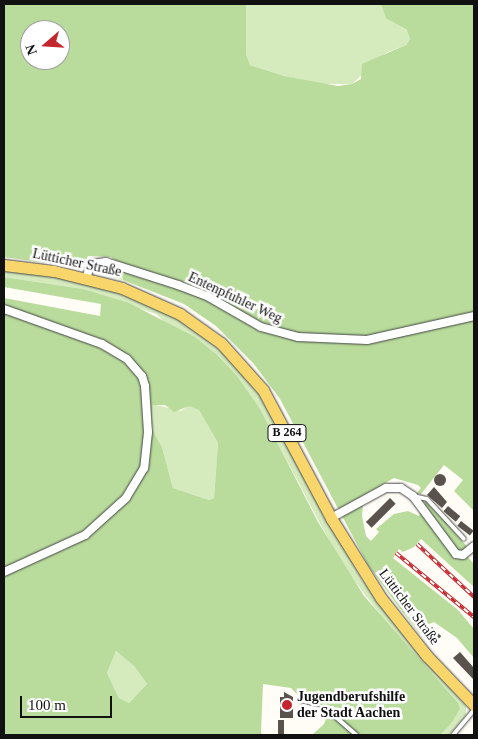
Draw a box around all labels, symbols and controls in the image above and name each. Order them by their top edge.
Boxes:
north arrow [20,20,70,70]
text: N [23,42,40,57]
street label: Lütticher Straße [31,245,123,281]
street label: Entenpfuhler Weg [185,269,285,327]
road number: B 264 [267,423,307,442]
street label: Lütticher Straße [375,566,443,648]
scale bar [22,686,115,718]
place label: Jugendberufshilfe der Stadt Aachen [297,689,405,722]
text: 100 m [28,697,66,713]
marker: Jugendberufshilfe der Stadt Aachen [281,699,293,711]

